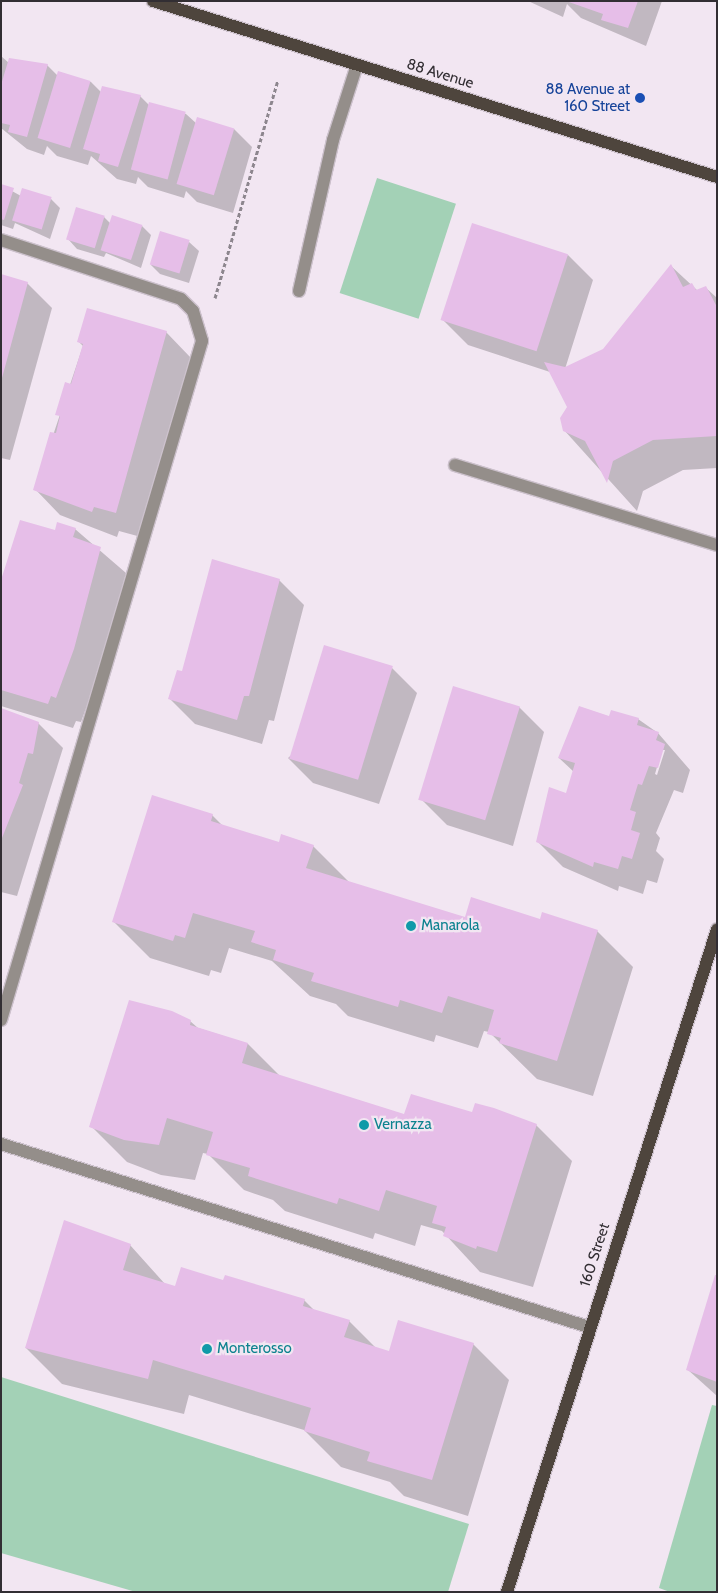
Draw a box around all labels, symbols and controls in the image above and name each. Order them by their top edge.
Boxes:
street label: 88 Avenue [404,55,476,93]
place label: 88 Avenue at 160 Street [545,80,630,115]
marker: 88 Avenue at 160 Street [634,92,646,104]
place label: Manarola [421,917,479,935]
marker: Manarola [405,920,417,932]
place label: Vernazza [374,1116,432,1134]
marker: Vernazza [358,1119,370,1131]
street label: 160 Street [576,1221,614,1289]
place label: Monterosso [217,1340,292,1358]
marker: Monterosso [201,1343,213,1355]

